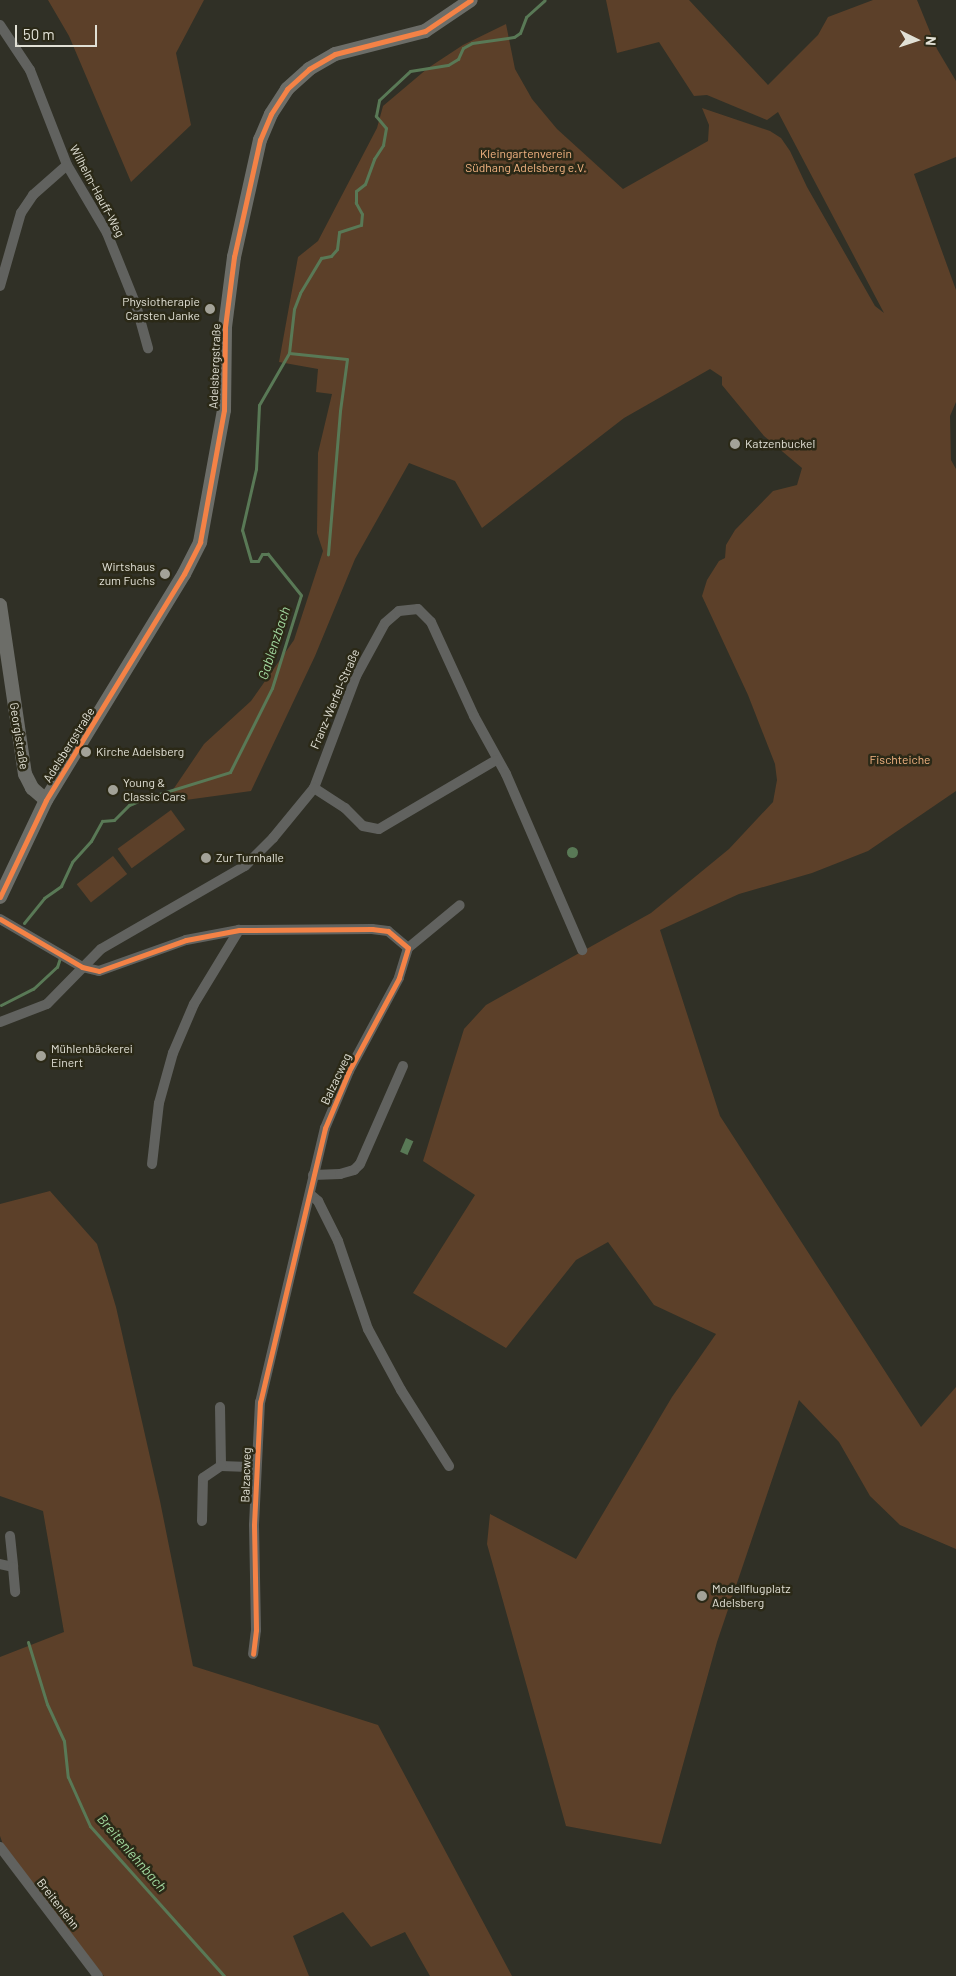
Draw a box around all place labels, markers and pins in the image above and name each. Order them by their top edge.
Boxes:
place label: Physiotherapie Carsten Janke [122,295,200,323]
marker: Physiotherapie Carsten Janke [204,303,216,315]
place label: Katzenbuckel [745,437,815,451]
marker: Katzenbuckel [729,438,741,450]
place label: Wirtshaus zum Fuchs [99,560,155,588]
marker: Wirtshaus zum Fuchs [159,568,171,580]
place label: Kirche Adelsberg [96,745,184,759]
marker: Kirche Adelsberg [80,746,92,758]
place label: Young & Classic Cars [123,776,186,804]
marker: Young & Classic Cars [107,784,119,796]
place label: Zur Turnhalle [216,851,284,865]
marker: Zur Turnhalle [200,852,212,864]
place label: Mühlenbäckerei Einert [51,1042,133,1070]
marker: Mühlenbäckerei Einert [35,1050,47,1062]
place label: Modellflugplatz Adelsberg [712,1582,791,1610]
marker: Modellflugplatz Adelsberg [696,1590,708,1602]

